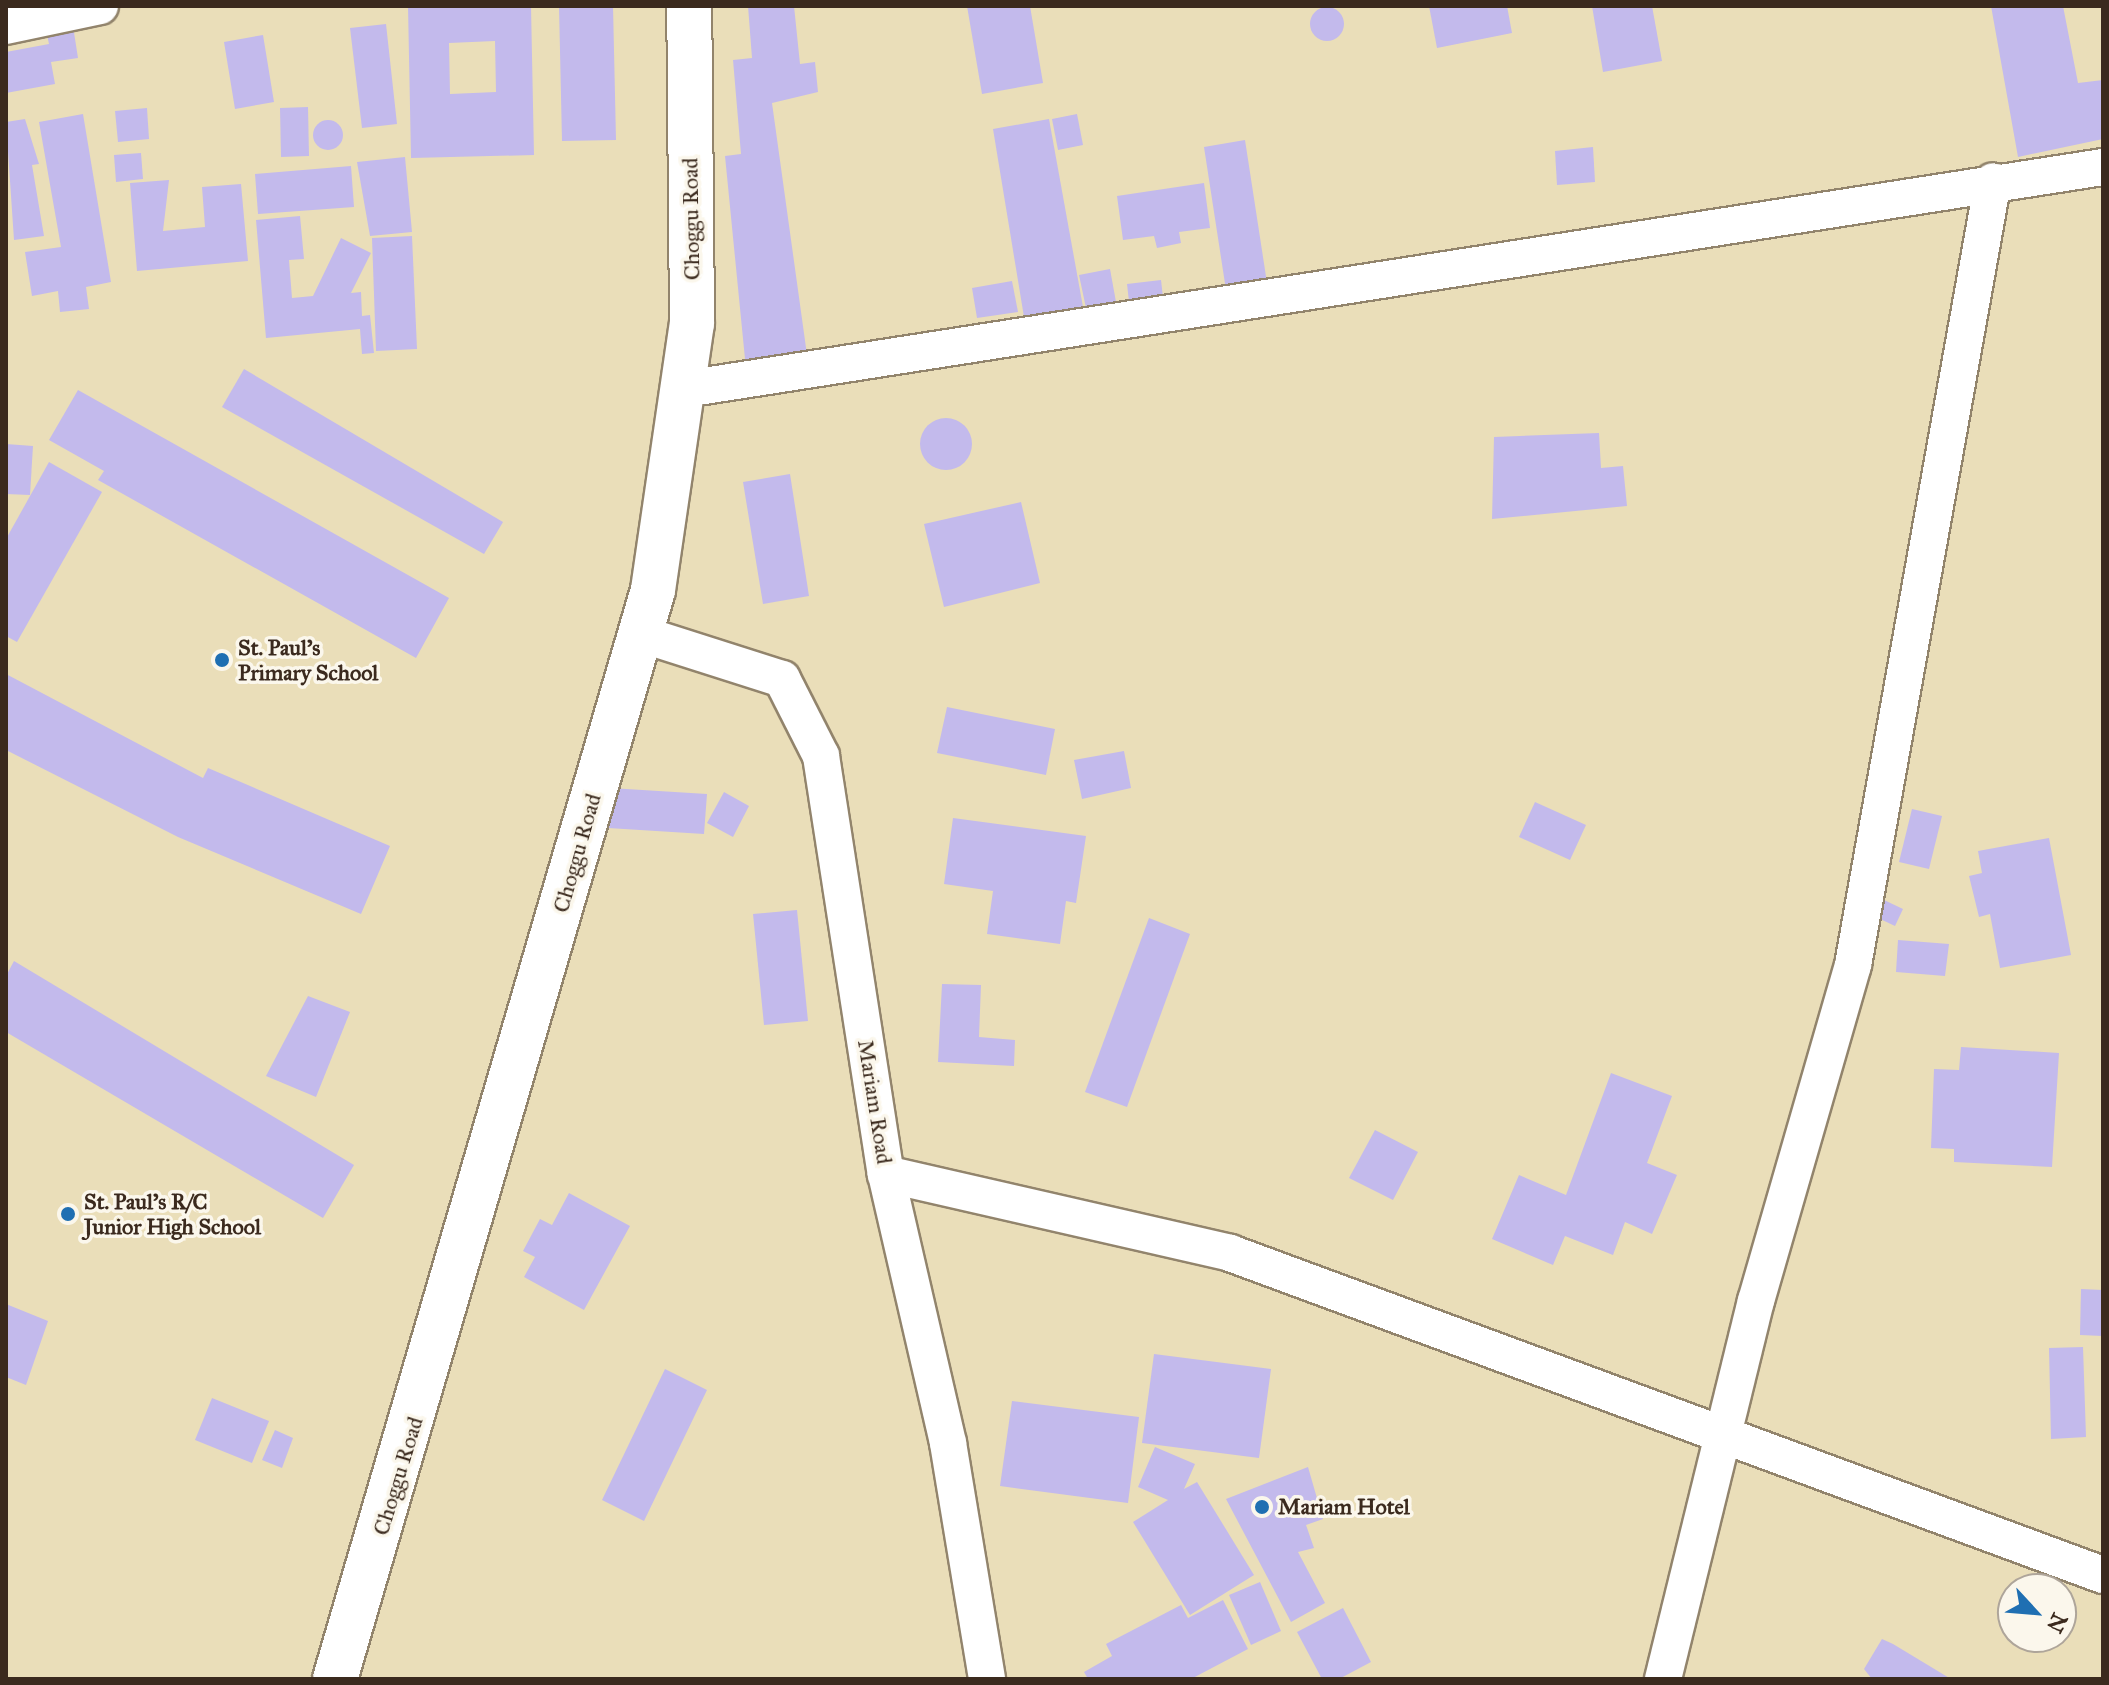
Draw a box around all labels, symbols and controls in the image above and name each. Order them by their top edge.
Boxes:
street label: Choggu Road [677,158,705,280]
place label: St. Paul's Primary School [238,634,378,686]
marker: St. Paul's Primary School [213,651,231,669]
street label: Choggu Road [547,790,607,916]
street label: Mariam Road [852,1038,898,1166]
place label: St. Paul's R/C Junior High School [84,1188,261,1240]
marker: St. Paul's R/C Junior High School [59,1205,77,1223]
street label: Choggu Road [367,1414,429,1538]
place label: Mariam Hotel [1278,1494,1410,1520]
marker: Mariam Hotel [1253,1498,1271,1516]
north arrow [1997,1573,2077,1653]
text: N [2041,1609,2073,1637]

